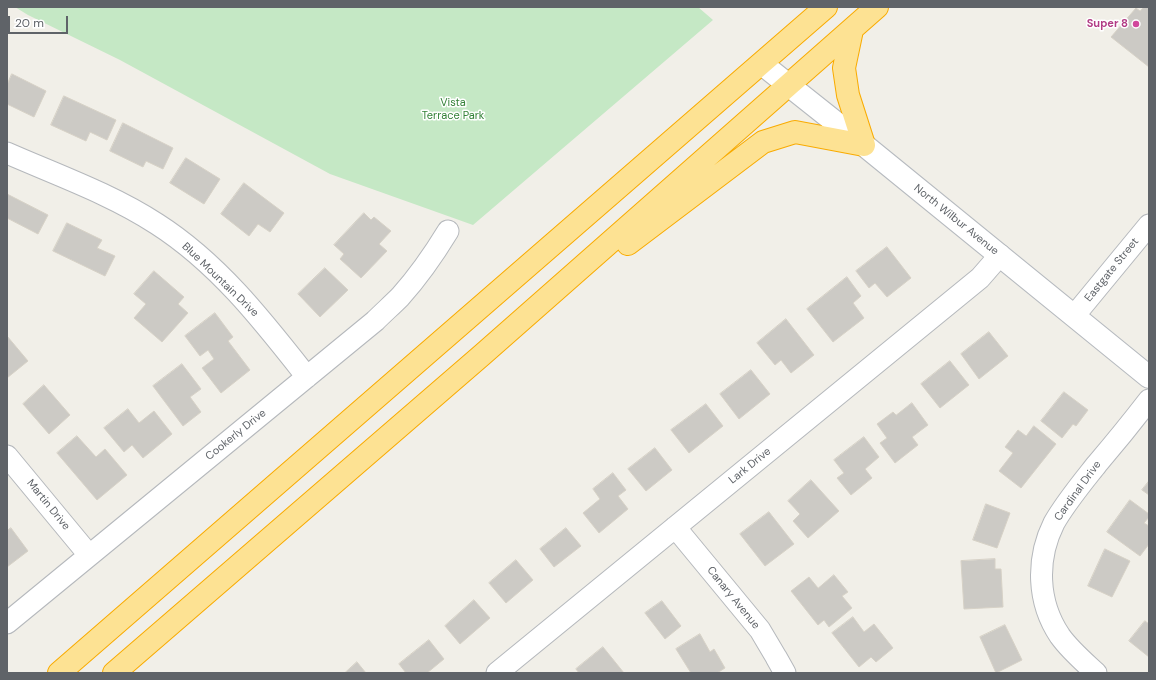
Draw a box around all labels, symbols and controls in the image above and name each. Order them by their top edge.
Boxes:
scale bar [10,8,70,34]
text: 20 m [15,15,44,31]
place label: Super 8 [1087,17,1128,31]
marker: Super 8 [1131,19,1141,29]
park label: Vista Terrace Park [422,96,484,122]
street label: North Wilbur Avenue [911,182,1001,258]
street label: Eastgate Street [1082,235,1142,305]
street label: Blue Mountain Drive [179,240,261,320]
street label: Cookerly Drive [203,407,269,463]
street label: Lark Drive [726,445,774,487]
street label: Cardinal Drive [1052,458,1104,524]
street label: Martin Drive [24,477,72,533]
street label: Canary Avenue [704,564,762,632]

